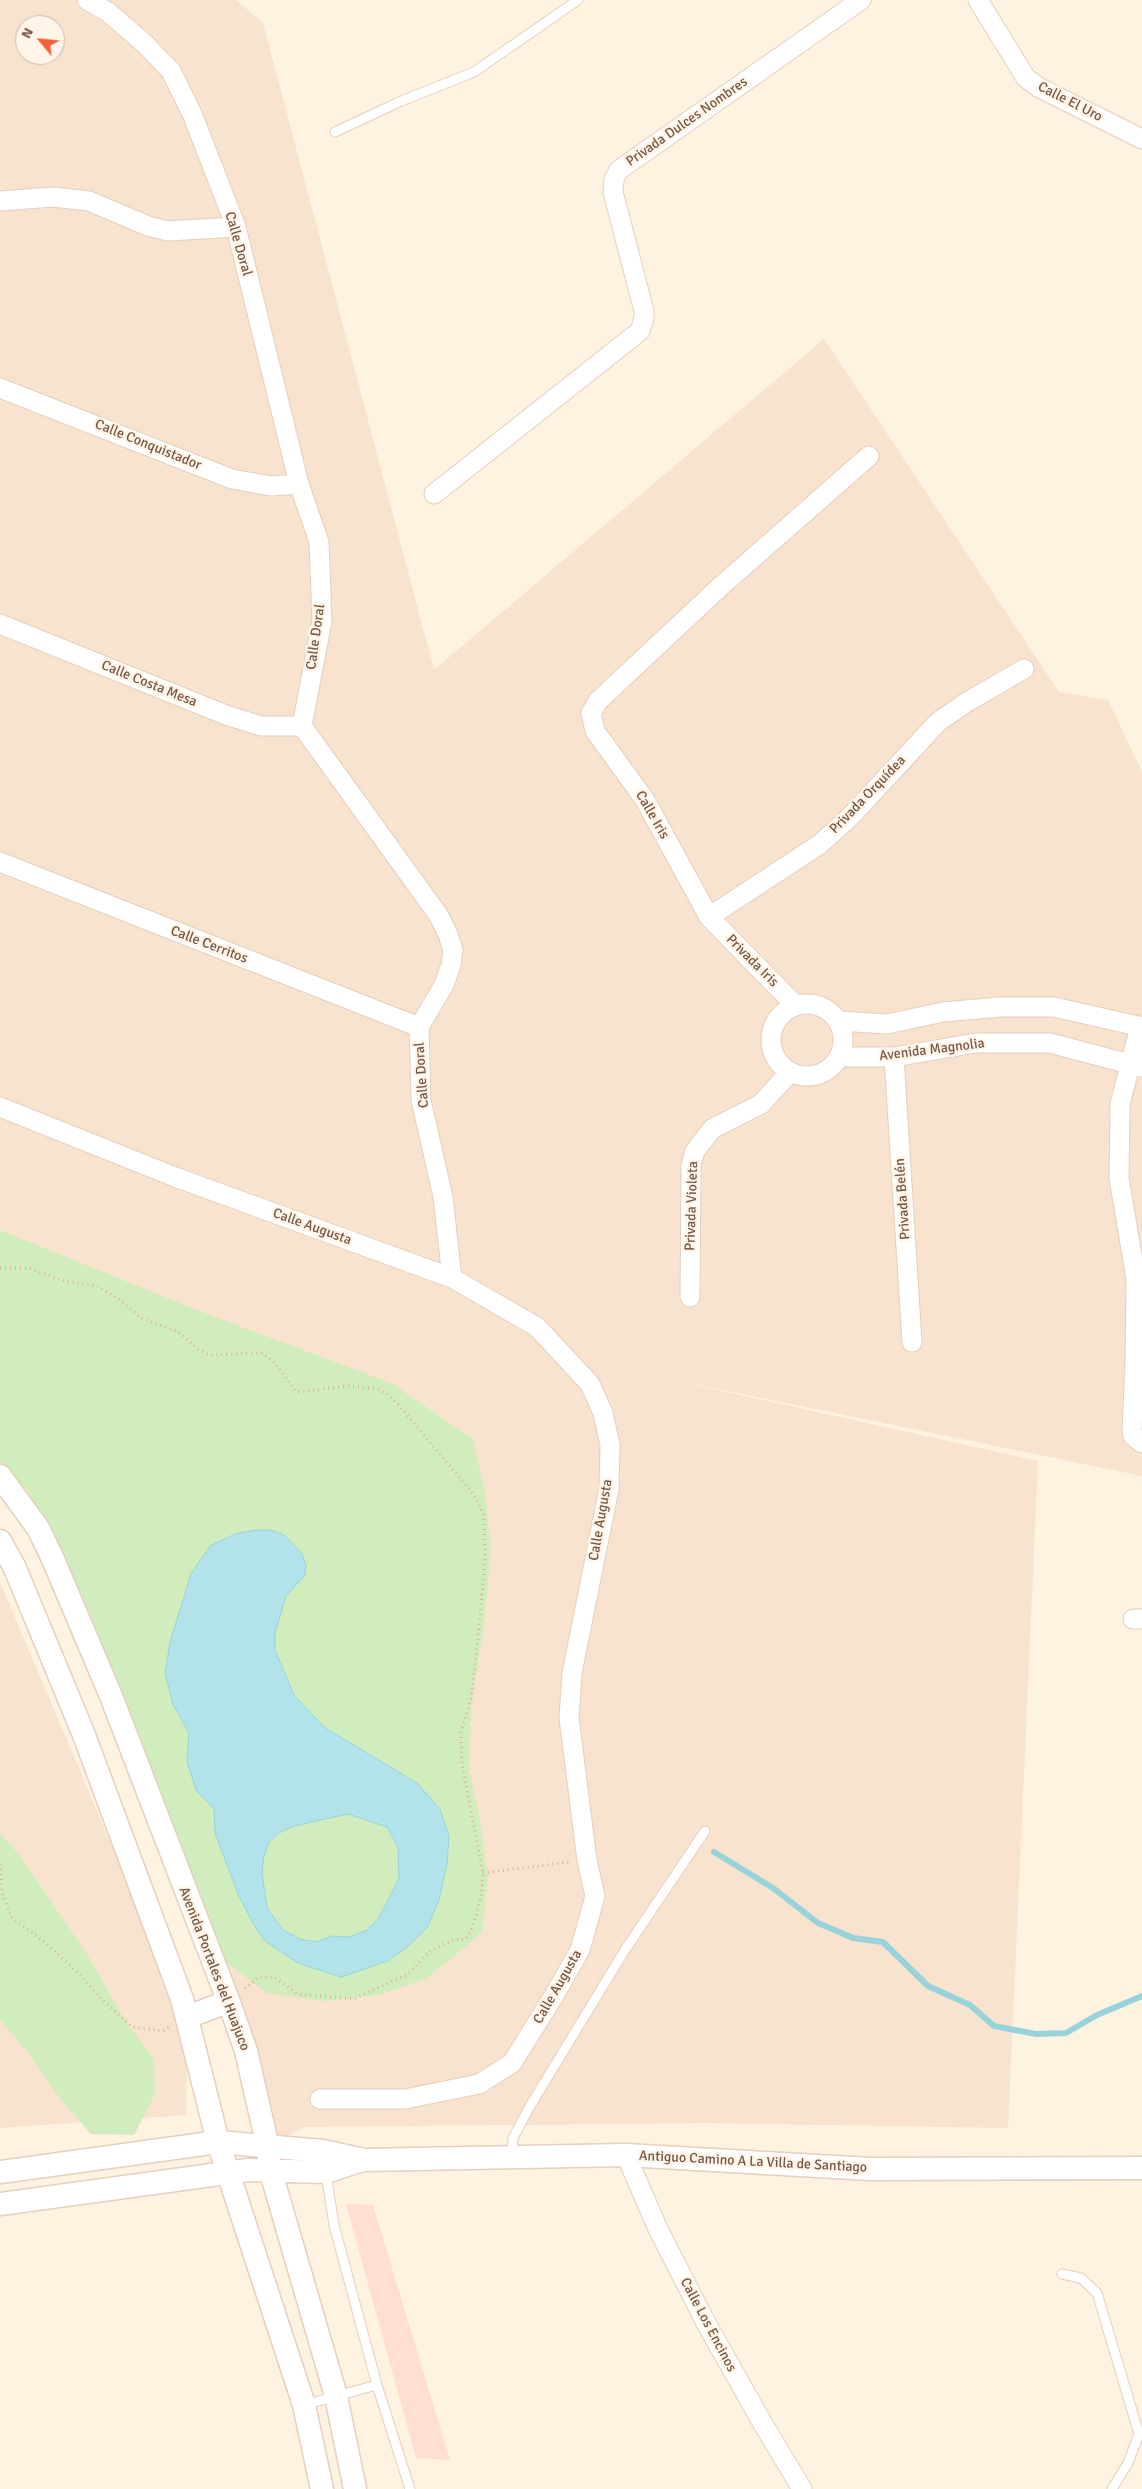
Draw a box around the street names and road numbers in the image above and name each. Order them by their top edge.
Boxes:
street label: Privada Dulces Nombres [623,74,751,170]
street label: Calle El Uro [1035,79,1105,125]
street label: Calle Doral [221,210,255,278]
street label: Calle Conquistador [92,416,204,474]
street label: Calle Doral [303,603,329,671]
street label: Calle Costa Mesa [99,657,199,711]
street label: Privada Orquídea [826,752,910,838]
street label: Calle Iris [632,788,672,842]
street label: Calle Cerritos [168,923,250,967]
street label: Privada Iris [722,931,782,991]
street label: Avenida Magnolia [878,1035,986,1065]
street label: Calle Doral [411,1041,433,1109]
street label: Privada Belén [892,1158,914,1240]
street label: Privada Violeta [682,1161,702,1251]
street label: Calle Augusta [270,1205,354,1249]
street label: Calle Augusta [586,1478,616,1562]
street label: Avenida Portales del Huajuco [175,1885,253,2053]
street label: Calle Augusta [530,1947,586,2027]
street label: Antiguo Camino A La Villa de Santiago [639,2148,867,2176]
street label: Calle Los Encinos [676,2275,740,2375]

